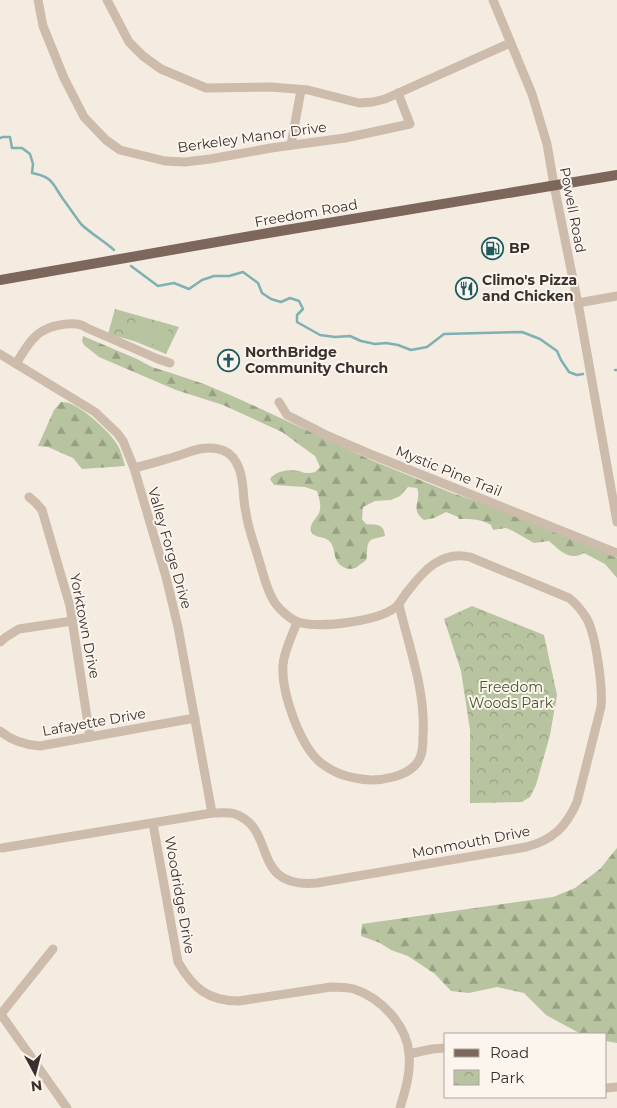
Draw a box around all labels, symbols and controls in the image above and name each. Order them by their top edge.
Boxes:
street label: Berkeley Manor Drive [176,118,328,156]
street label: Powell Road [556,166,590,254]
street label: Freedom Road [253,195,359,231]
fuel station icon: BP [481,236,505,260]
place label: BP [509,239,530,257]
place label: Climo's Pizza and Chicken [482,271,577,305]
restaurant icon: Climo's Pizza and Chicken [454,276,478,300]
place label: NorthBridge Community Church [245,343,388,377]
church icon: NorthBridge Community Church [217,348,241,372]
street label: Mystic Pine Trail [393,442,505,500]
street label: Valley Forge Drive [144,485,196,611]
street label: Yorktown Drive [66,572,104,680]
park label: Freedom Woods Park [469,678,554,712]
street label: Lafayette Drive [41,704,147,740]
street label: Monmouth Drive [410,822,532,862]
street label: Woodridge Drive [161,835,199,955]
legend [444,1033,607,1098]
text: Road [490,1043,529,1062]
north arrow [10,1048,60,1098]
text: Park [490,1068,524,1087]
text: N [30,1076,43,1096]

